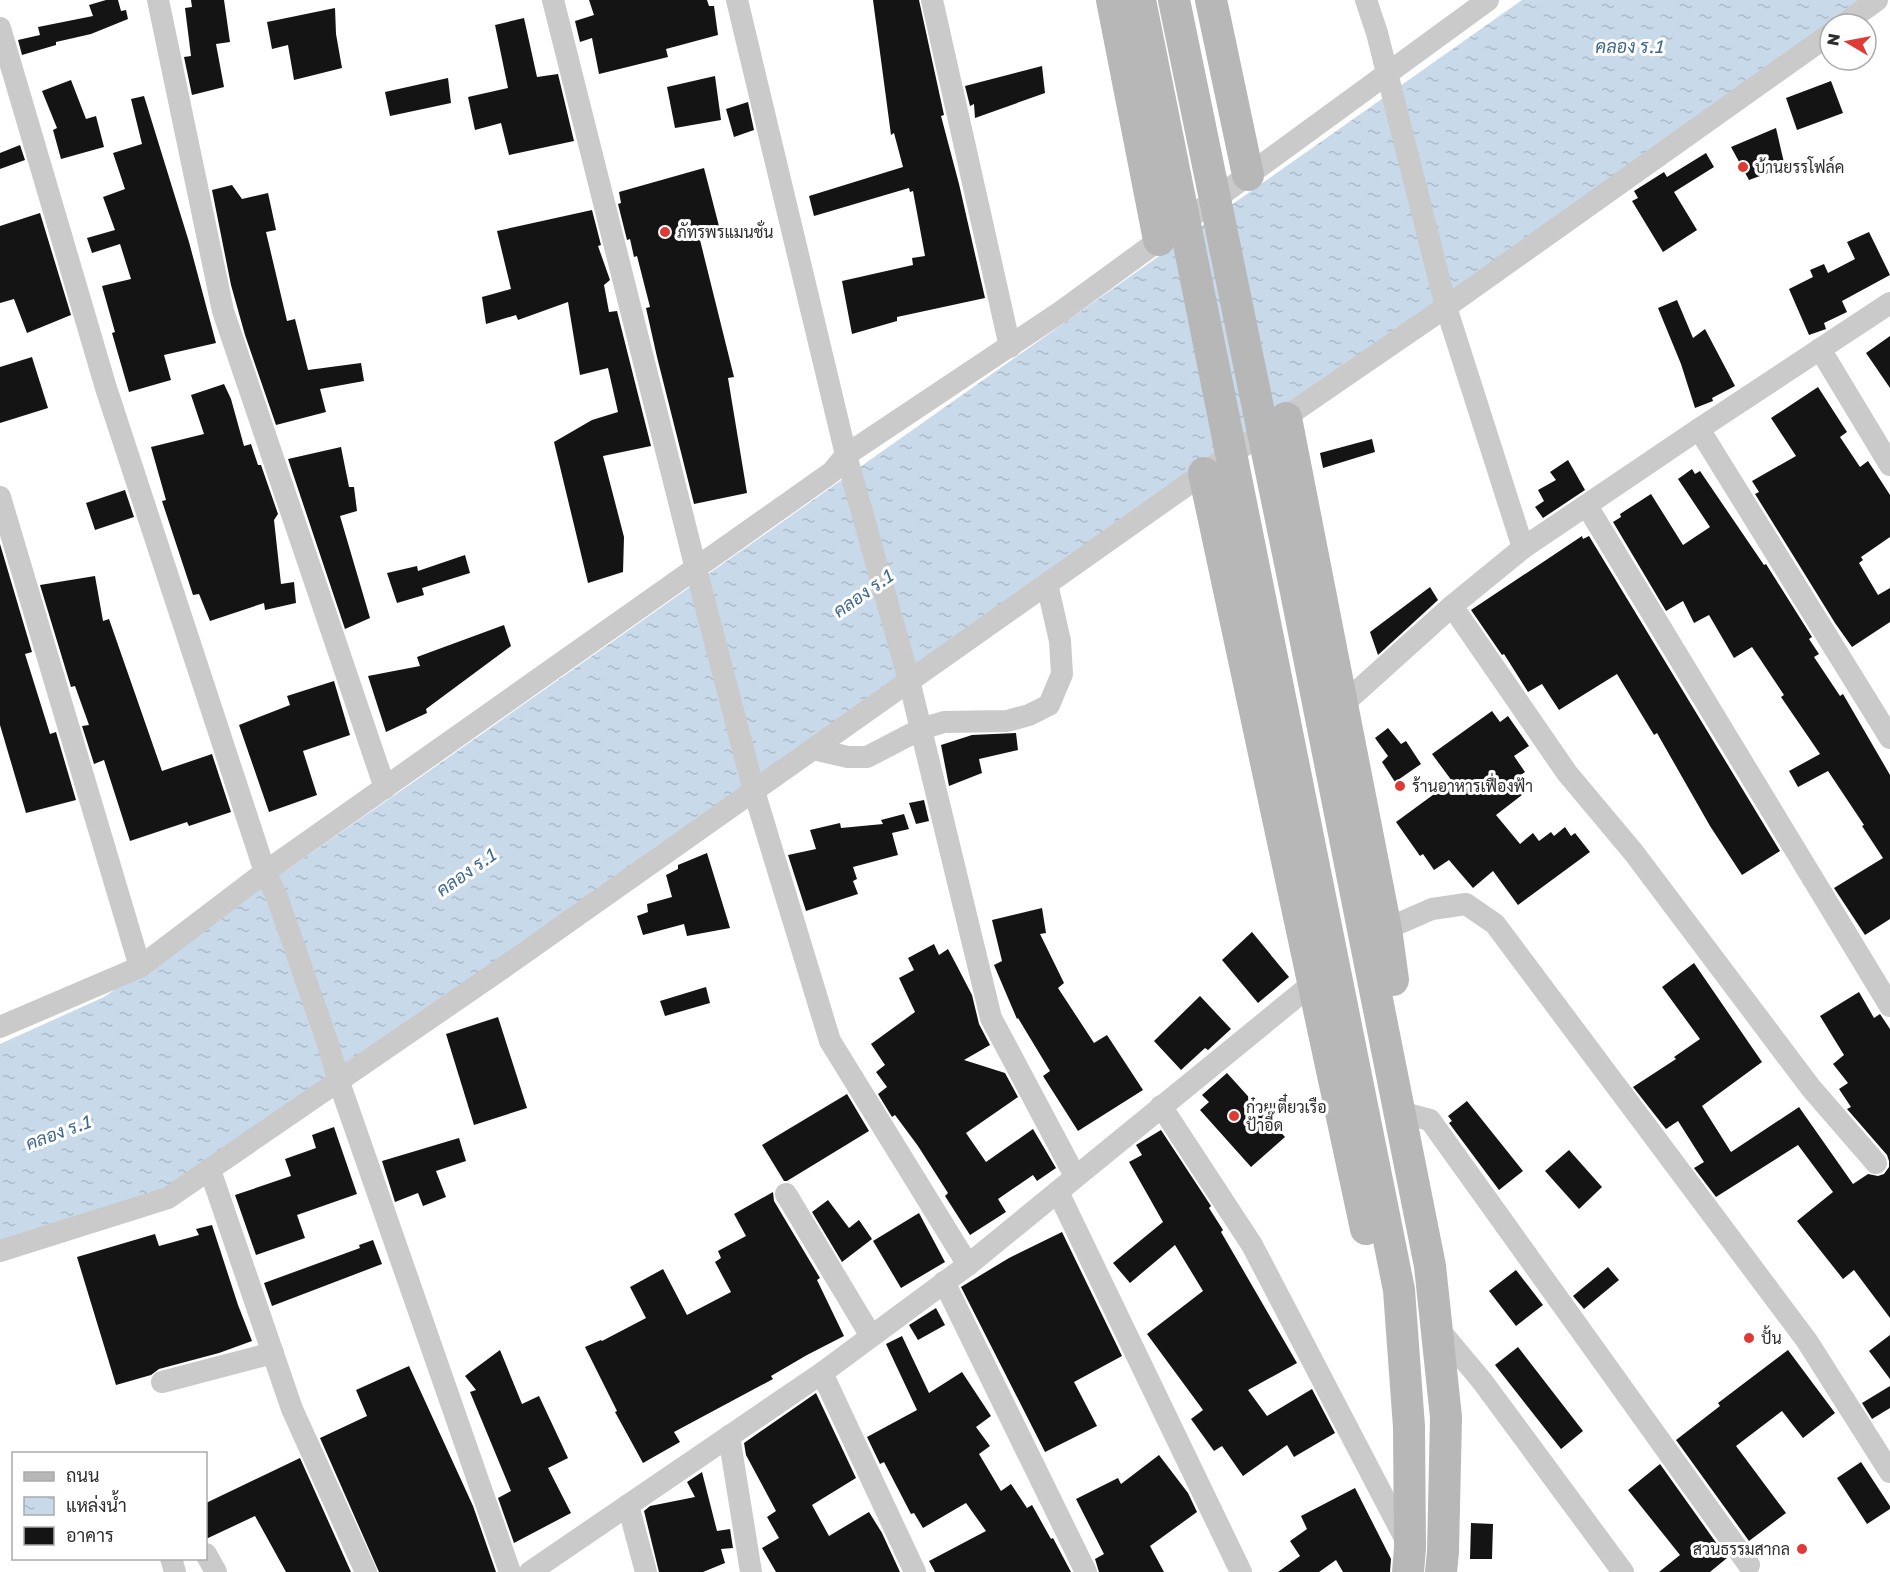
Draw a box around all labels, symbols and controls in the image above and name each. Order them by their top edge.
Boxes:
north arrow [1818,12,1878,72]
text: N [1822,32,1844,47]
water label: คลอง ร.1 [1595,35,1663,57]
place label: บ้านยรรโฟล์ค [1755,155,1844,177]
marker: บ้านยรรโฟล์ค [1736,160,1750,174]
place label: ภัทรพรแมนชั่น [677,219,774,242]
marker: ภัทรพรแมนชั่น [658,225,672,239]
water label: คลอง ร.1 [829,565,897,622]
place label: ร้านอาหารเฟื่องฟ้า [1412,772,1533,796]
marker: ร้านอาหารเฟื่องฟ้า [1393,779,1407,793]
water label: คลอง ร.1 [432,844,500,901]
place label: ก๋วยเตี๋ยวเรือ ป้าอี๊ด [1246,1093,1327,1135]
marker: ก๋วยเตี๋ยวเรือ ป้าอี๊ด [1227,1109,1241,1123]
water label: คลอง ร.1 [22,1110,93,1154]
place label: ปั้น [1761,1325,1782,1348]
marker: ปั้น [1742,1331,1756,1345]
legend [12,1452,207,1560]
text: ถนน [66,1464,99,1486]
text: แหล่งน้ำ [66,1490,127,1516]
text: อาคาร [66,1524,114,1546]
place label: สวนธรรมสากล [1693,1539,1790,1559]
marker: สวนธรรมสากล [1795,1542,1809,1556]

